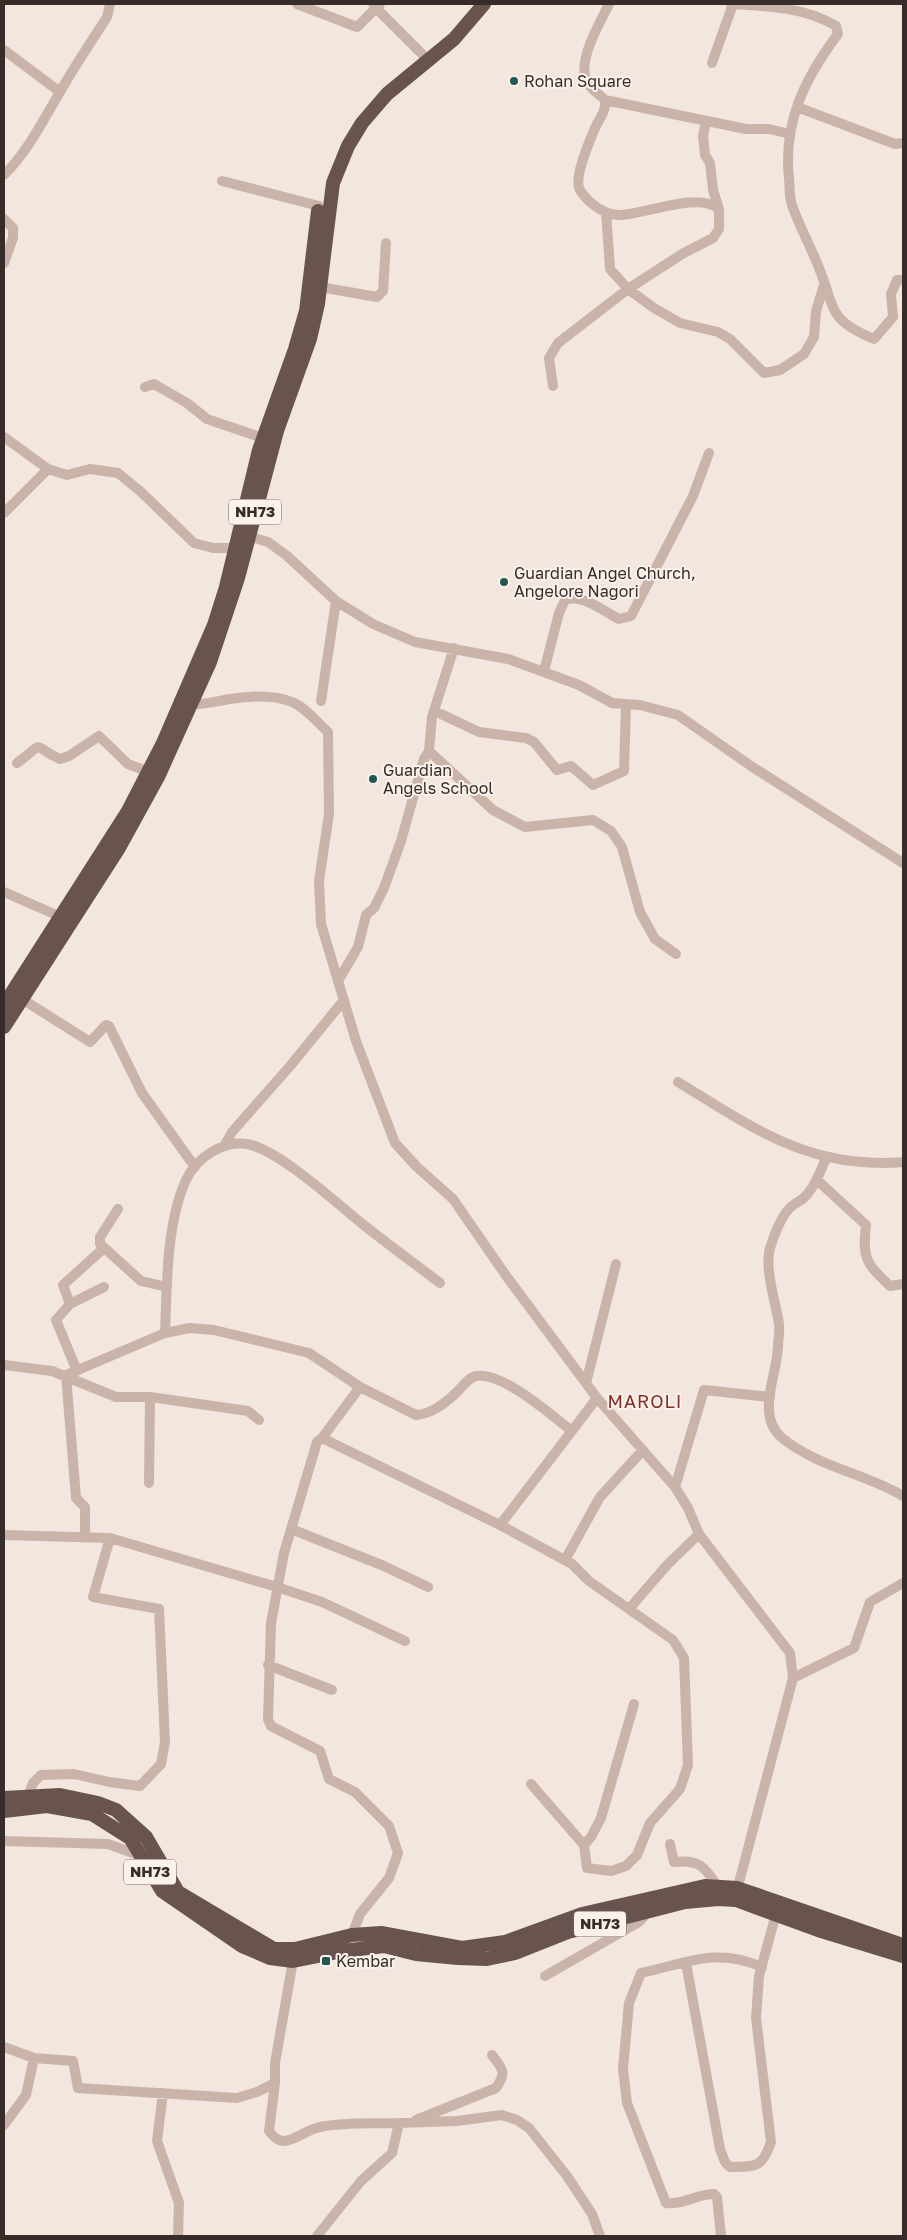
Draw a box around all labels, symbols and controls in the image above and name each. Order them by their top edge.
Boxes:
place label: Rohan Square [524,71,631,91]
marker: Rohan Square [508,75,520,87]
road number: NH73 [229,500,281,524]
place label: Guardian Angel Church, Angelore Nagori [514,563,696,601]
marker: Guardian Angel Church, Angelore Nagori [498,576,510,588]
place label: Guardian Angels School [383,760,493,798]
marker: Guardian Angels School [367,773,379,785]
district label: MAROLI [607,1390,683,1412]
road number: NH73 [124,1860,176,1884]
road number: NH73 [574,1912,626,1936]
place label: Kembar [336,1951,395,1971]
marker: Kembar [320,1955,332,1967]

